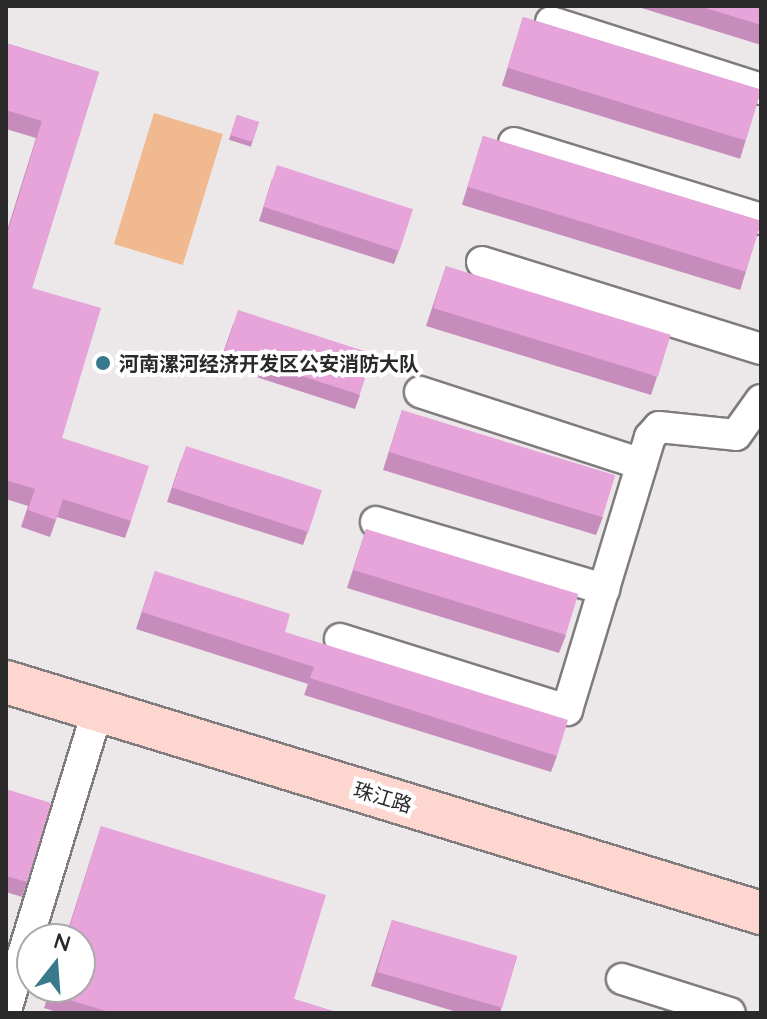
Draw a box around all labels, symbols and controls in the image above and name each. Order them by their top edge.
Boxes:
place label: 河南漯河经济开发区公安消防大队 [119,351,419,375]
marker: 河南漯河经济开发区公安消防大队 [94,354,112,372]
street label: 珠江路 [351,777,415,817]
north arrow [16,923,96,1003]
text: N [51,926,74,958]

